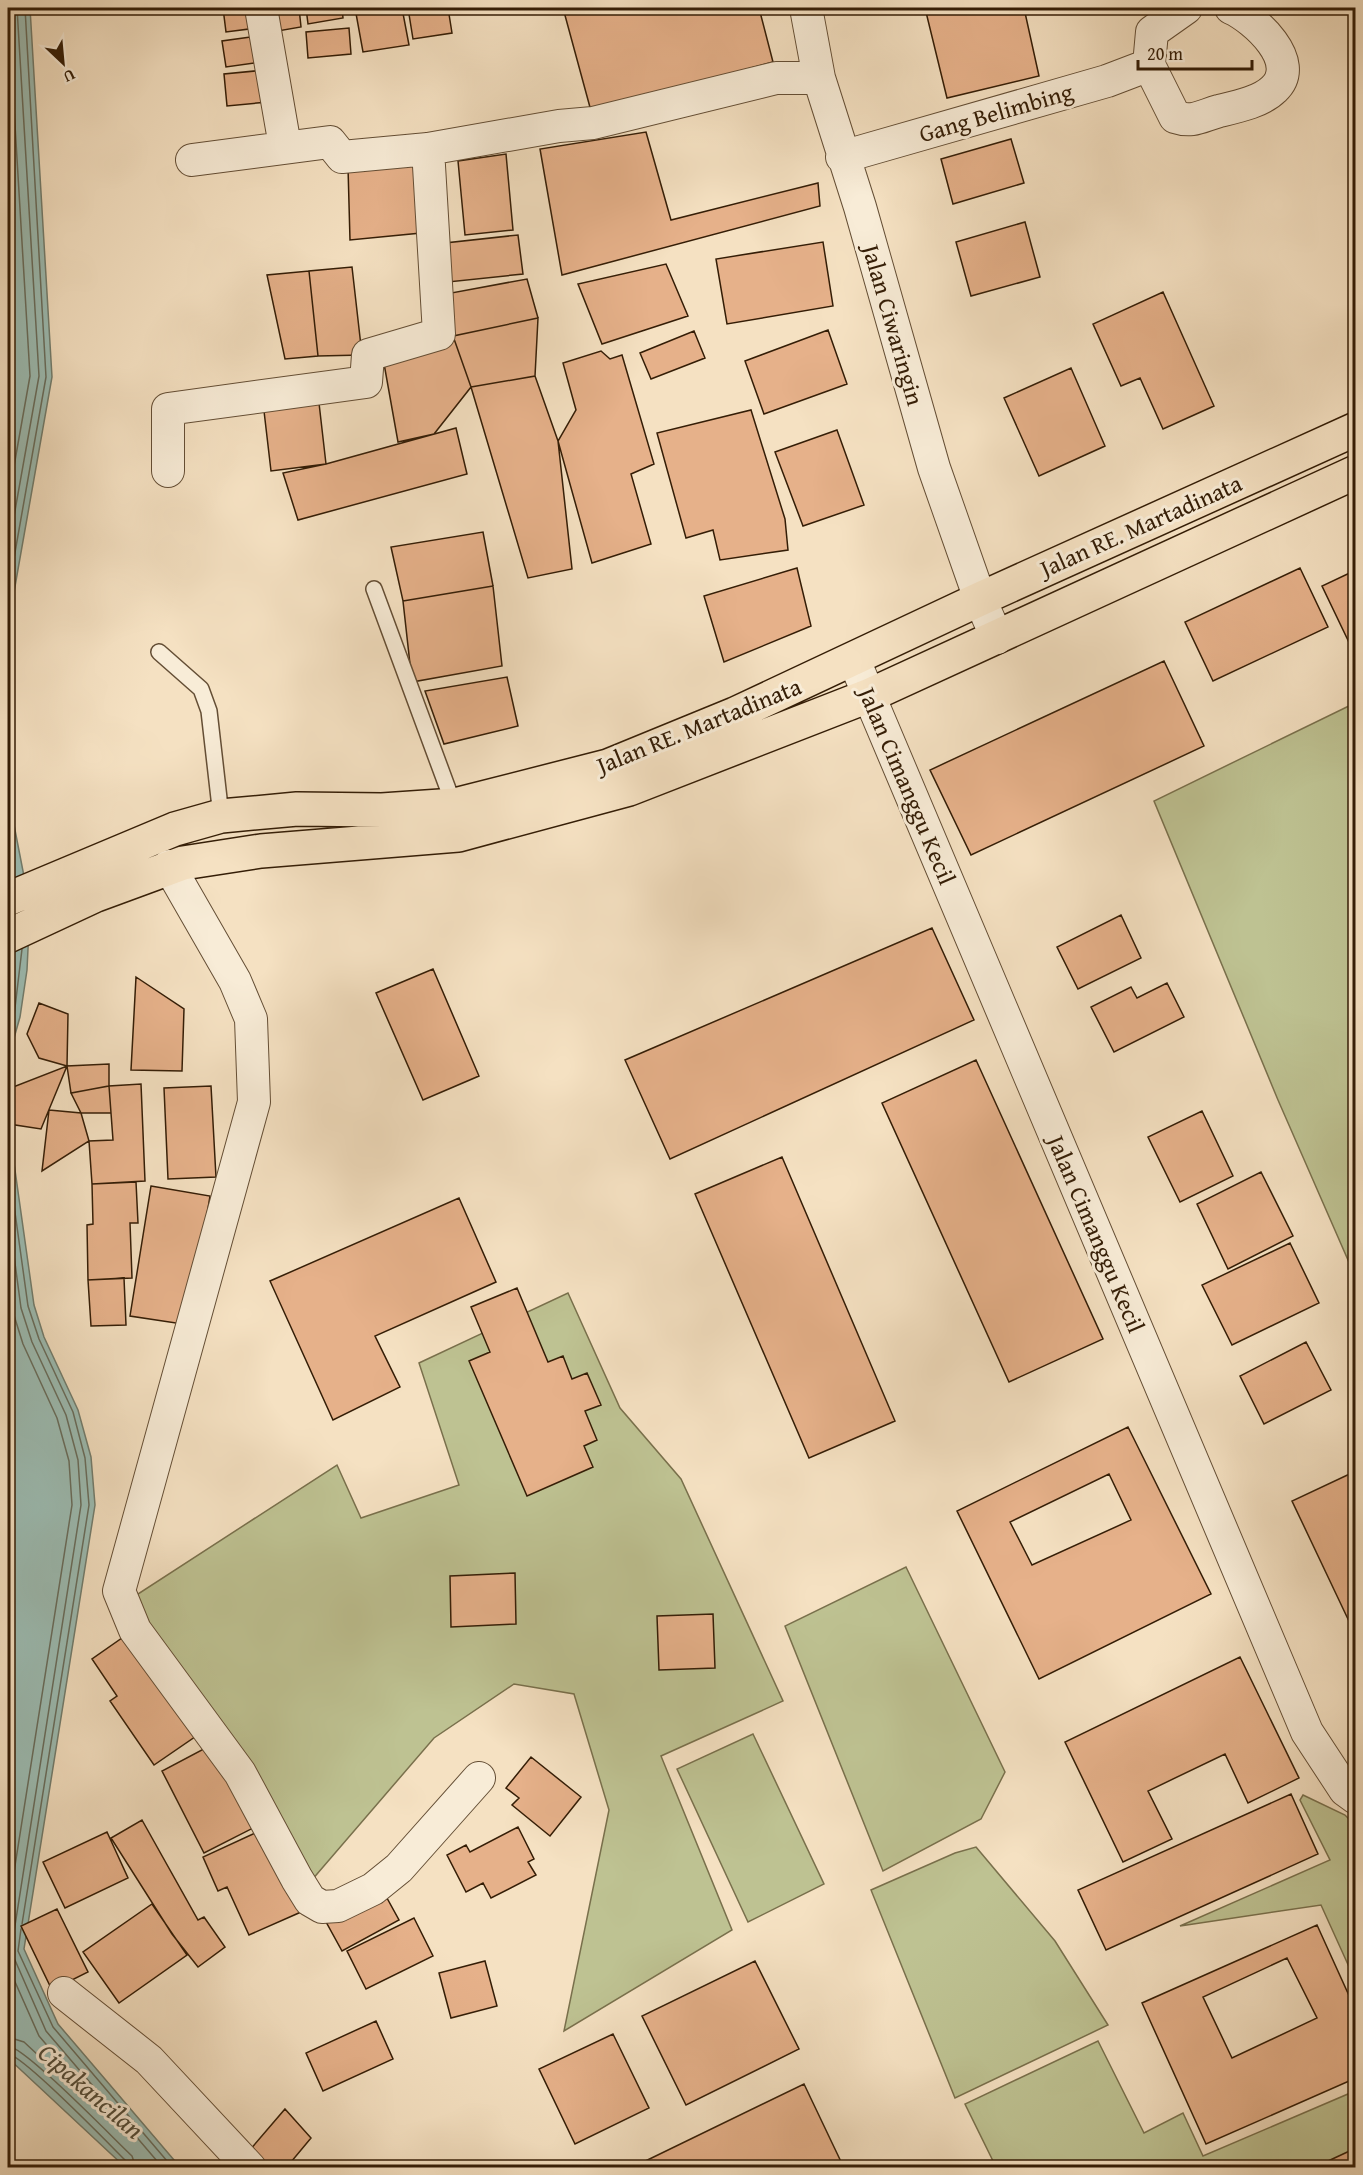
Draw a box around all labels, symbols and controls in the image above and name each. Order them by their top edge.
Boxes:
north arrow [33,33,93,93]
scale bar [1138,33,1252,71]
text: 20 m [1147,40,1183,67]
text: U [59,63,80,90]
street label: Gang Belimbing [915,74,1077,151]
street label: Jalan Ciwaringin [853,237,933,410]
street label: Jalan RE. Martadinata [1031,465,1248,587]
street label: Jalan RE. Martadinata [589,668,807,784]
street label: Jalan Cimanggu Kecil [849,679,965,890]
street label: Jalan Cimanggu Kecil [1038,1127,1154,1338]
water label: Cipakancilan [30,2033,153,2148]

